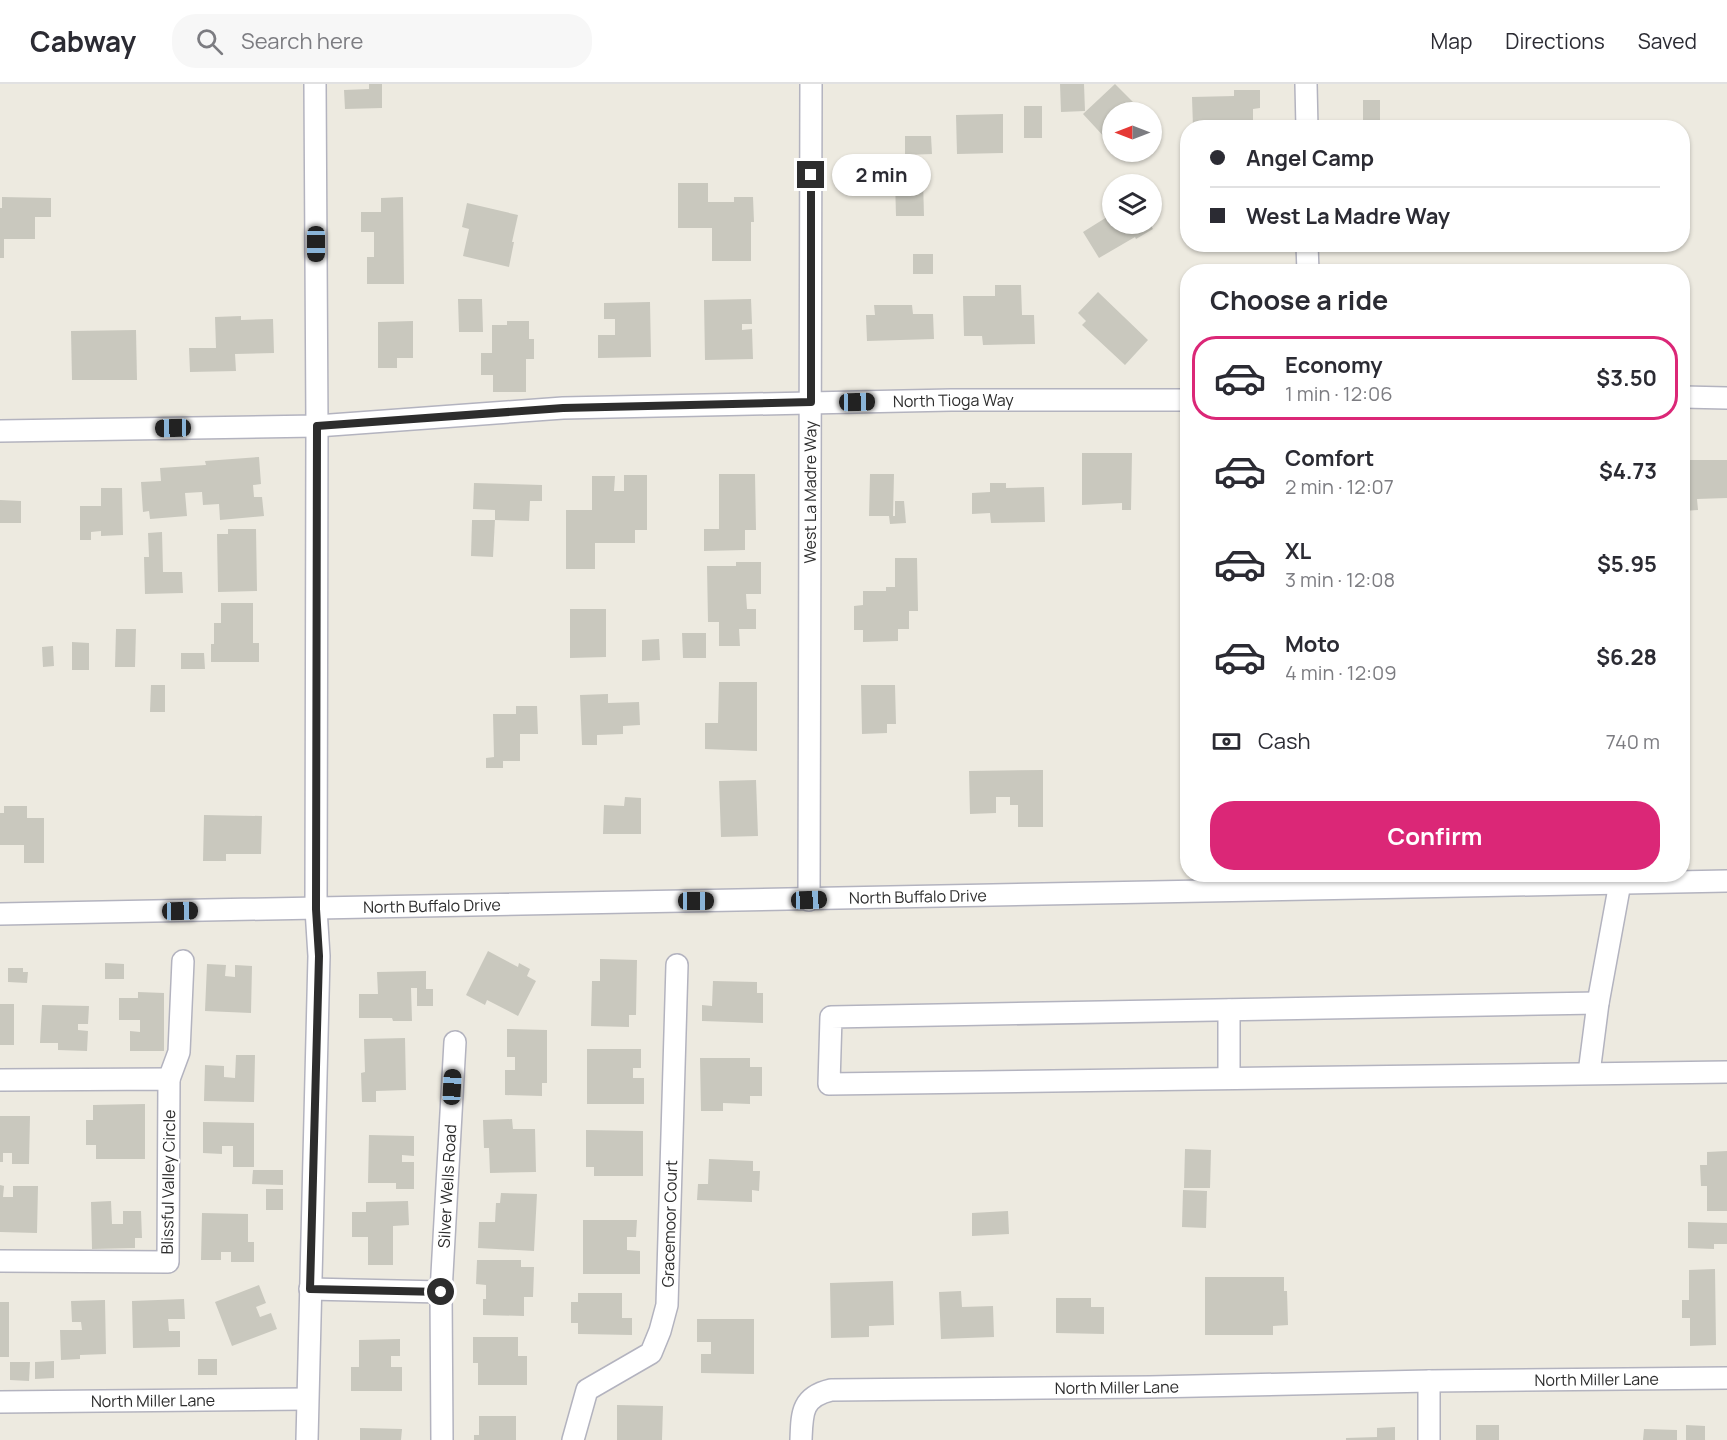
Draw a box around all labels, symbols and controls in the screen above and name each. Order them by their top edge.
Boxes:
search box [172,14,592,68]
text: Cabway [30,22,136,60]
icon: search [193,25,226,58]
text: Search here [241,26,363,56]
text: Map [1431,27,1472,55]
text: Directions [1505,27,1605,55]
text: Saved [1638,27,1697,55]
north arrow [1102,102,1162,162]
map controls [1102,102,1162,234]
text: Angel Camp [1246,143,1374,173]
callout: 2 min [832,154,931,196]
route end [797,161,824,188]
text: 2 min [855,161,908,188]
button: layers [1102,174,1162,234]
text: West La Madre Way [1246,201,1450,231]
car [307,226,325,262]
text: Choose a ride [1210,281,1388,318]
text: Economy [1285,350,1383,380]
icon: car [1213,351,1267,405]
text: $3.50 [1596,363,1657,393]
text: 1 min · 12:06 [1285,380,1393,407]
street label: North Tioga Way [893,389,1014,412]
car [839,393,875,411]
car [155,419,191,437]
street label: West La Madre Way [799,420,821,563]
text: Comfort [1285,443,1374,473]
icon: car [1213,444,1267,498]
text: $4.73 [1599,456,1657,486]
text: 2 min · 12:07 [1285,473,1394,500]
text: XL [1285,536,1311,566]
icon: car [1213,537,1267,591]
text: $5.95 [1597,549,1657,579]
text: 3 min · 12:08 [1285,566,1395,593]
text: Moto [1285,629,1340,659]
icon: car [1213,630,1267,684]
text: $6.28 [1596,642,1657,672]
text: 4 min · 12:09 [1285,659,1397,686]
icon: cash [1210,725,1243,758]
text: Cash [1258,726,1311,756]
text: 740 m [1606,728,1660,755]
button: Confirm [1210,801,1660,870]
street label: North Buffalo Drive [849,884,987,909]
car [791,890,827,910]
car [678,892,714,910]
street label: North Buffalo Drive [363,893,501,918]
car [162,902,198,920]
car [442,1069,462,1105]
street label: Blissful Valley Circle [156,1109,180,1255]
street label: Silver Wells Road [432,1124,461,1249]
street label: Gracemoor Court [657,1160,682,1288]
route start [427,1278,454,1305]
street label: North Miller Lane [1534,1368,1659,1391]
street label: North Miller Lane [1055,1375,1179,1399]
street label: North Miller Lane [91,1389,215,1412]

